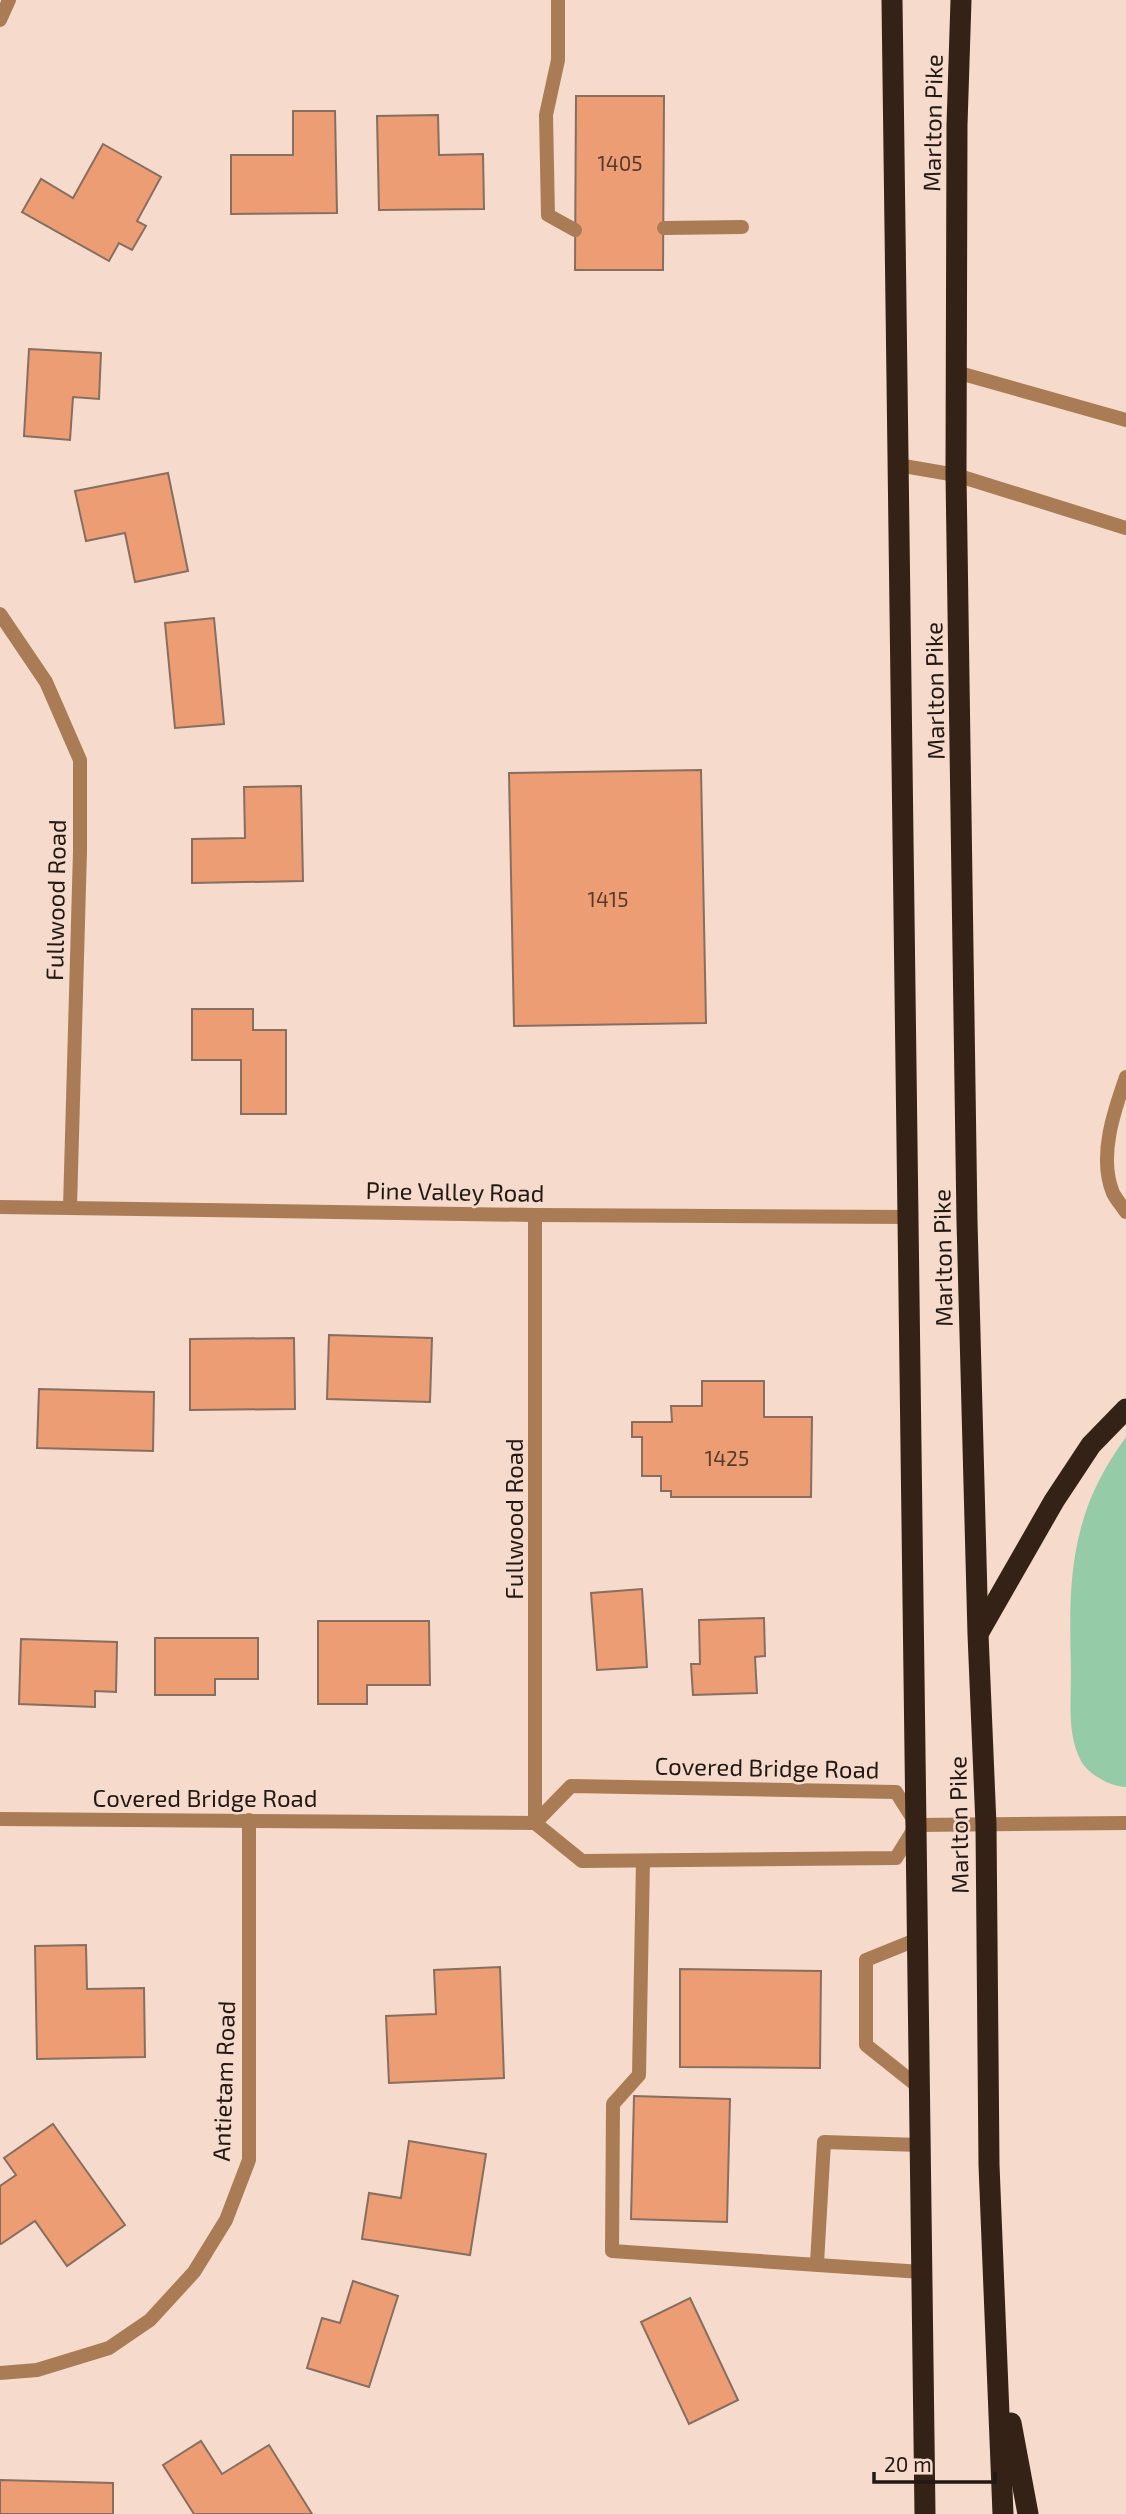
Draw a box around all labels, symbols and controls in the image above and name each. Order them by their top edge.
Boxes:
street label: Marlton Pike [916,54,948,192]
house number: 1405 [597,150,643,175]
street label: Marlton Pike [918,622,950,760]
street label: Fullwood Road [39,819,71,981]
house number: 1415 [588,886,628,911]
street label: Pine Valley Road [365,1175,545,1207]
street label: Marlton Pike [926,1189,958,1327]
street label: Fullwood Road [499,1438,528,1600]
house number: 1425 [705,1445,749,1470]
street label: Covered Bridge Road [654,1751,880,1783]
street label: Marlton Pike [942,1756,974,1894]
street label: Covered Bridge Road [93,1783,317,1812]
street label: Antietam Road [206,2000,240,2162]
scale bar [874,2440,995,2484]
text: 20 m [884,2451,932,2476]

